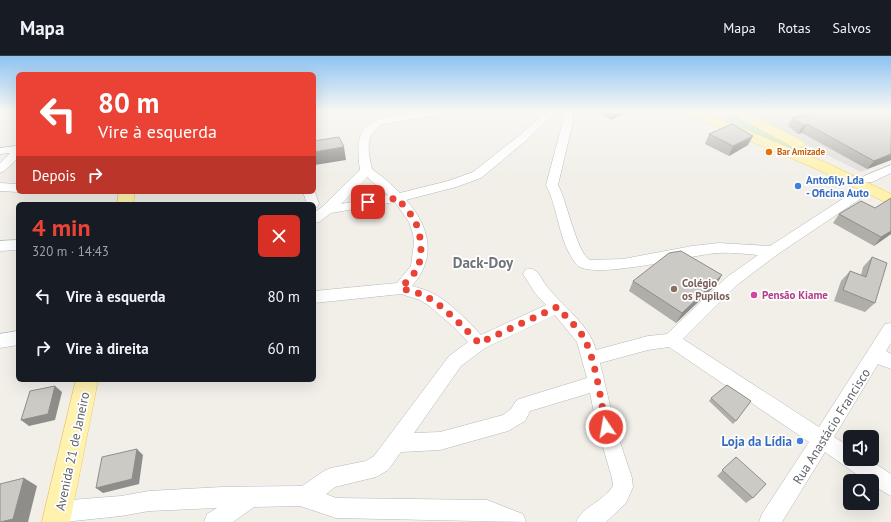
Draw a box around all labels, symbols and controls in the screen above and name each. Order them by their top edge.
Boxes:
text: Mapa [20,16,64,40]
text: Mapa [723,19,756,37]
text: Rotas [778,19,811,37]
text: Salvos [833,19,871,37]
text: 80 m [98,84,159,121]
icon: left [32,88,84,140]
text: Vire à esquerda [98,120,217,143]
place label: Bar Amizade [777,146,825,157]
marker: Bar Amizade [764,147,774,157]
icon: right [84,164,106,186]
text: Depois [32,166,76,185]
place label: Antofily, Lda - Oficina Auto [806,173,869,200]
marker: Antofily, Lda - Oficina Auto [793,181,803,191]
pin [351,185,385,219]
icon: arrive [357,191,379,213]
text: 4 min [32,212,91,243]
button: close [258,215,300,257]
text: 320 m · 14:43 [32,243,109,260]
district label: Dack-Doy [453,253,514,272]
place label: Colégio os Pupilos [682,276,730,303]
marker: Colégio os Pupilos [669,284,679,294]
icon: left [32,285,54,307]
text: Vire à esquerda [66,287,165,306]
text: 80 m [267,287,300,306]
place label: Pensão Kiame [762,288,828,302]
marker: Pensão Kiame [749,290,759,300]
icon: right [32,337,54,359]
text: Vire à direita [66,339,149,358]
text: 60 m [267,339,300,358]
street label: Rua Anastácio Francisco [789,365,874,487]
street label: Avenida 21 de Janeiro [52,390,93,512]
position arrow [585,406,627,448]
map controls [843,430,879,510]
button: sound [843,430,879,466]
place label: Loja da Lídia [722,433,792,450]
marker: Loja da Lídia [795,436,805,446]
button: search [843,474,879,510]

